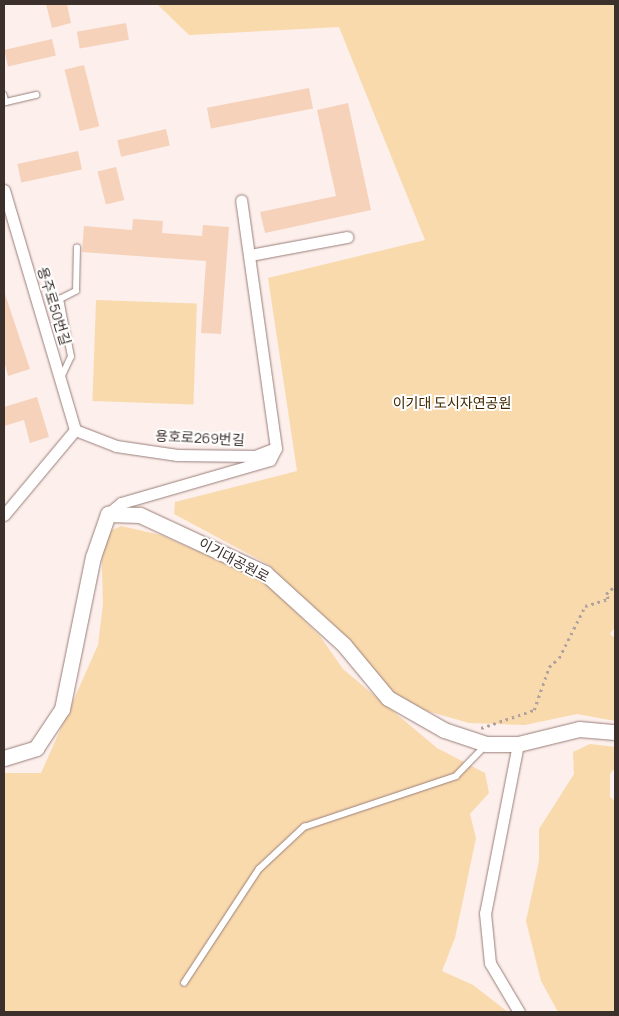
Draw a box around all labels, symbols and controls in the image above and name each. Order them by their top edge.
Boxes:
street label: 용주로50번길 [34,265,74,347]
park label: 이기대 도시자연공원 [393,395,511,411]
street label: 용호로269번길 [155,427,245,449]
street label: 이기대공원로 [196,534,272,586]

